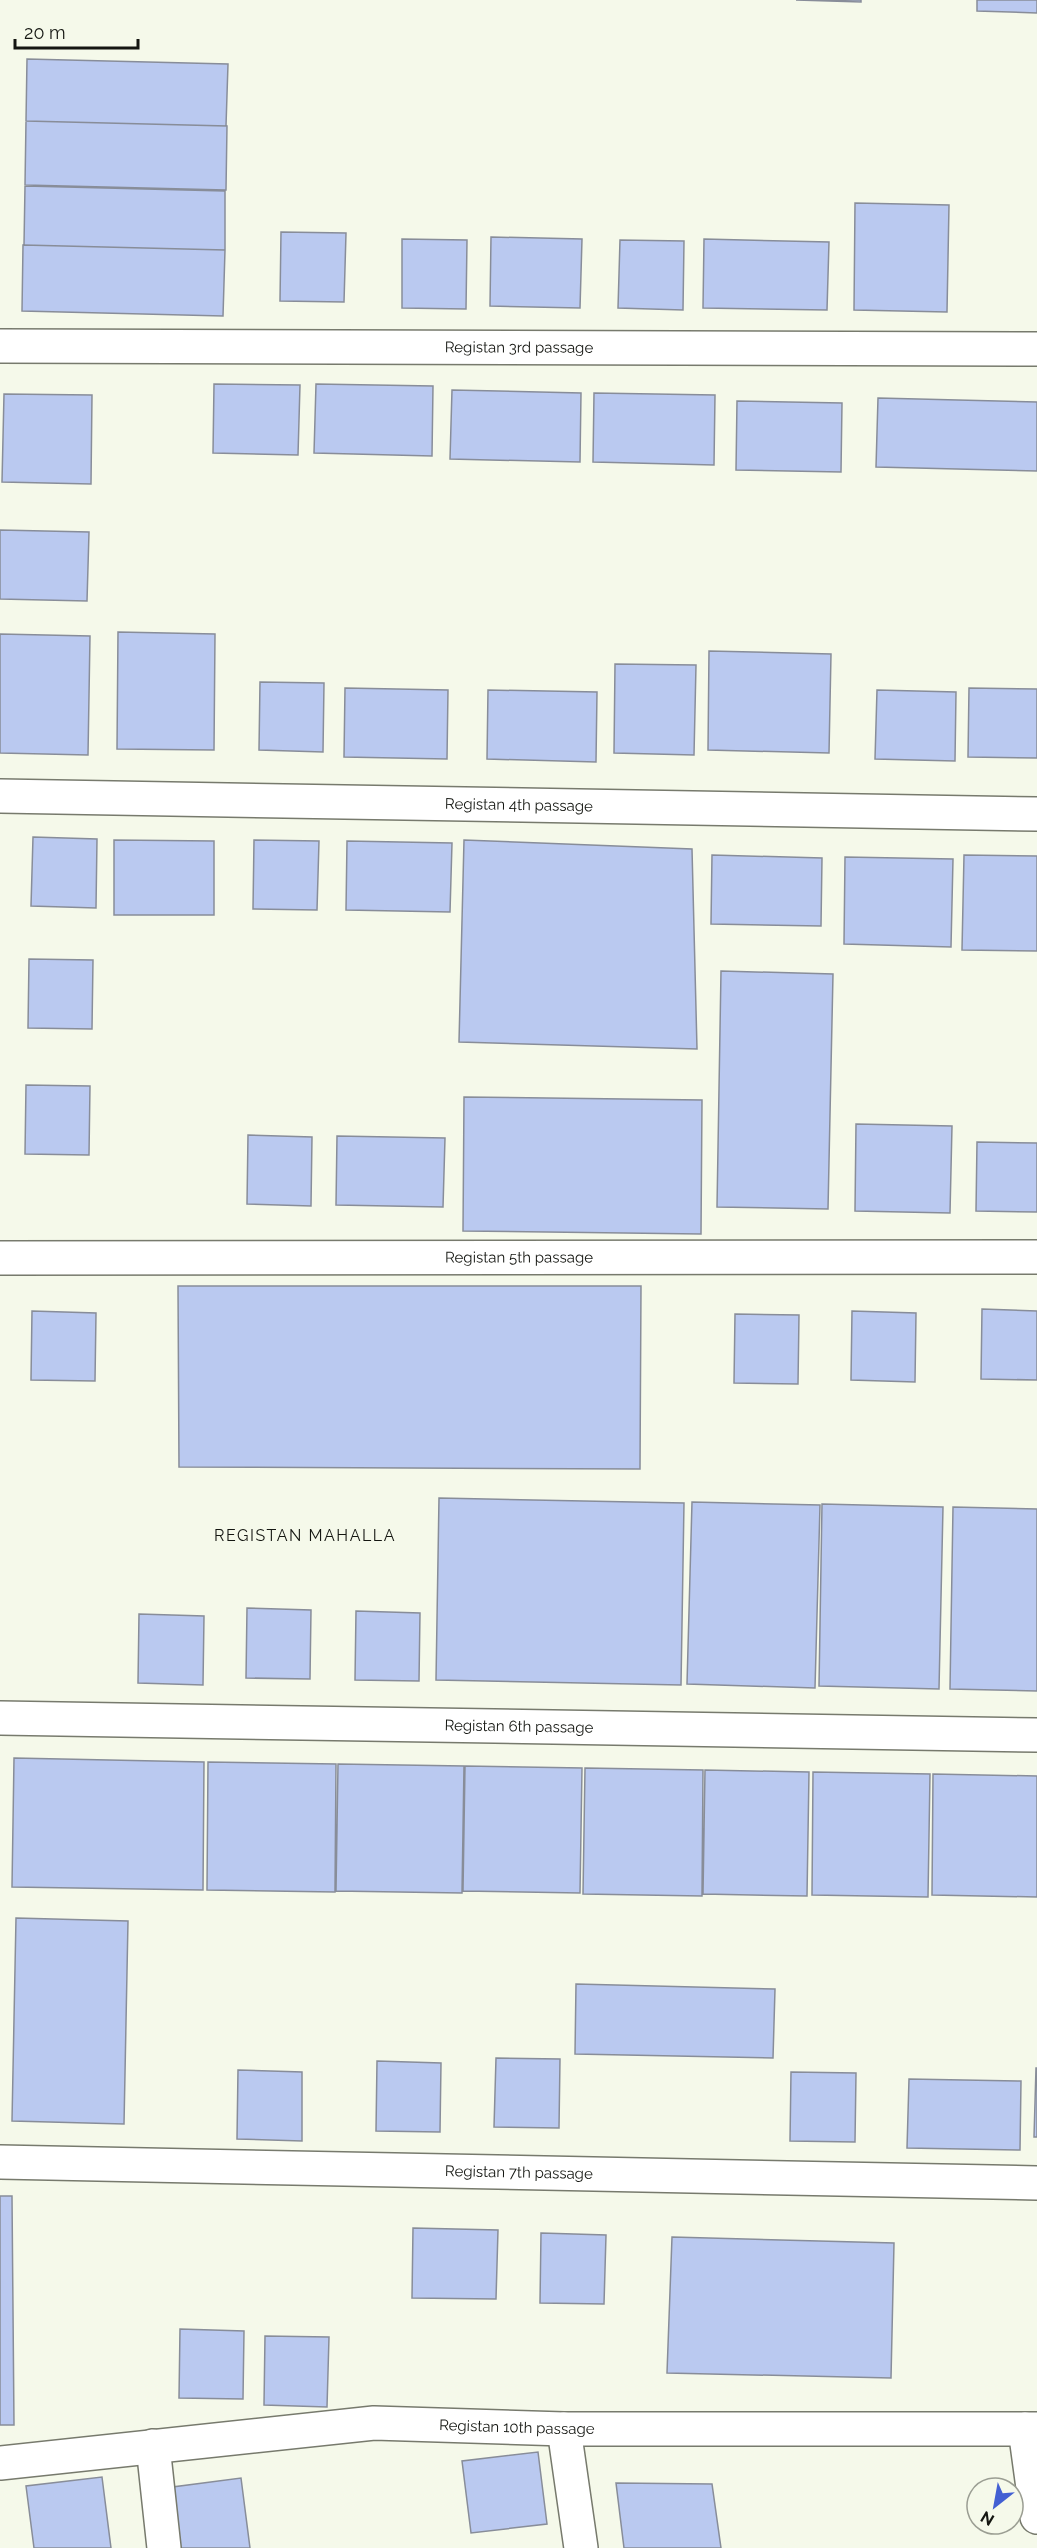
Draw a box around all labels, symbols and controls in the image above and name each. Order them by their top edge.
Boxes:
scale bar [15,12,138,50]
text: 20 m [24,22,66,43]
street label: Registan 3rd passage [445,338,593,357]
street label: Registan 4th passage [445,795,593,815]
street label: Registan 5th passage [445,1248,593,1267]
district label: REGISTAN MAHALLA [214,1526,396,1545]
street label: Registan 6th passage [444,1716,594,1737]
street label: Registan 7th passage [445,2162,593,2183]
street label: Registan 10th passage [439,2416,595,2438]
north arrow [965,2476,1025,2536]
text: N [977,2507,998,2530]

